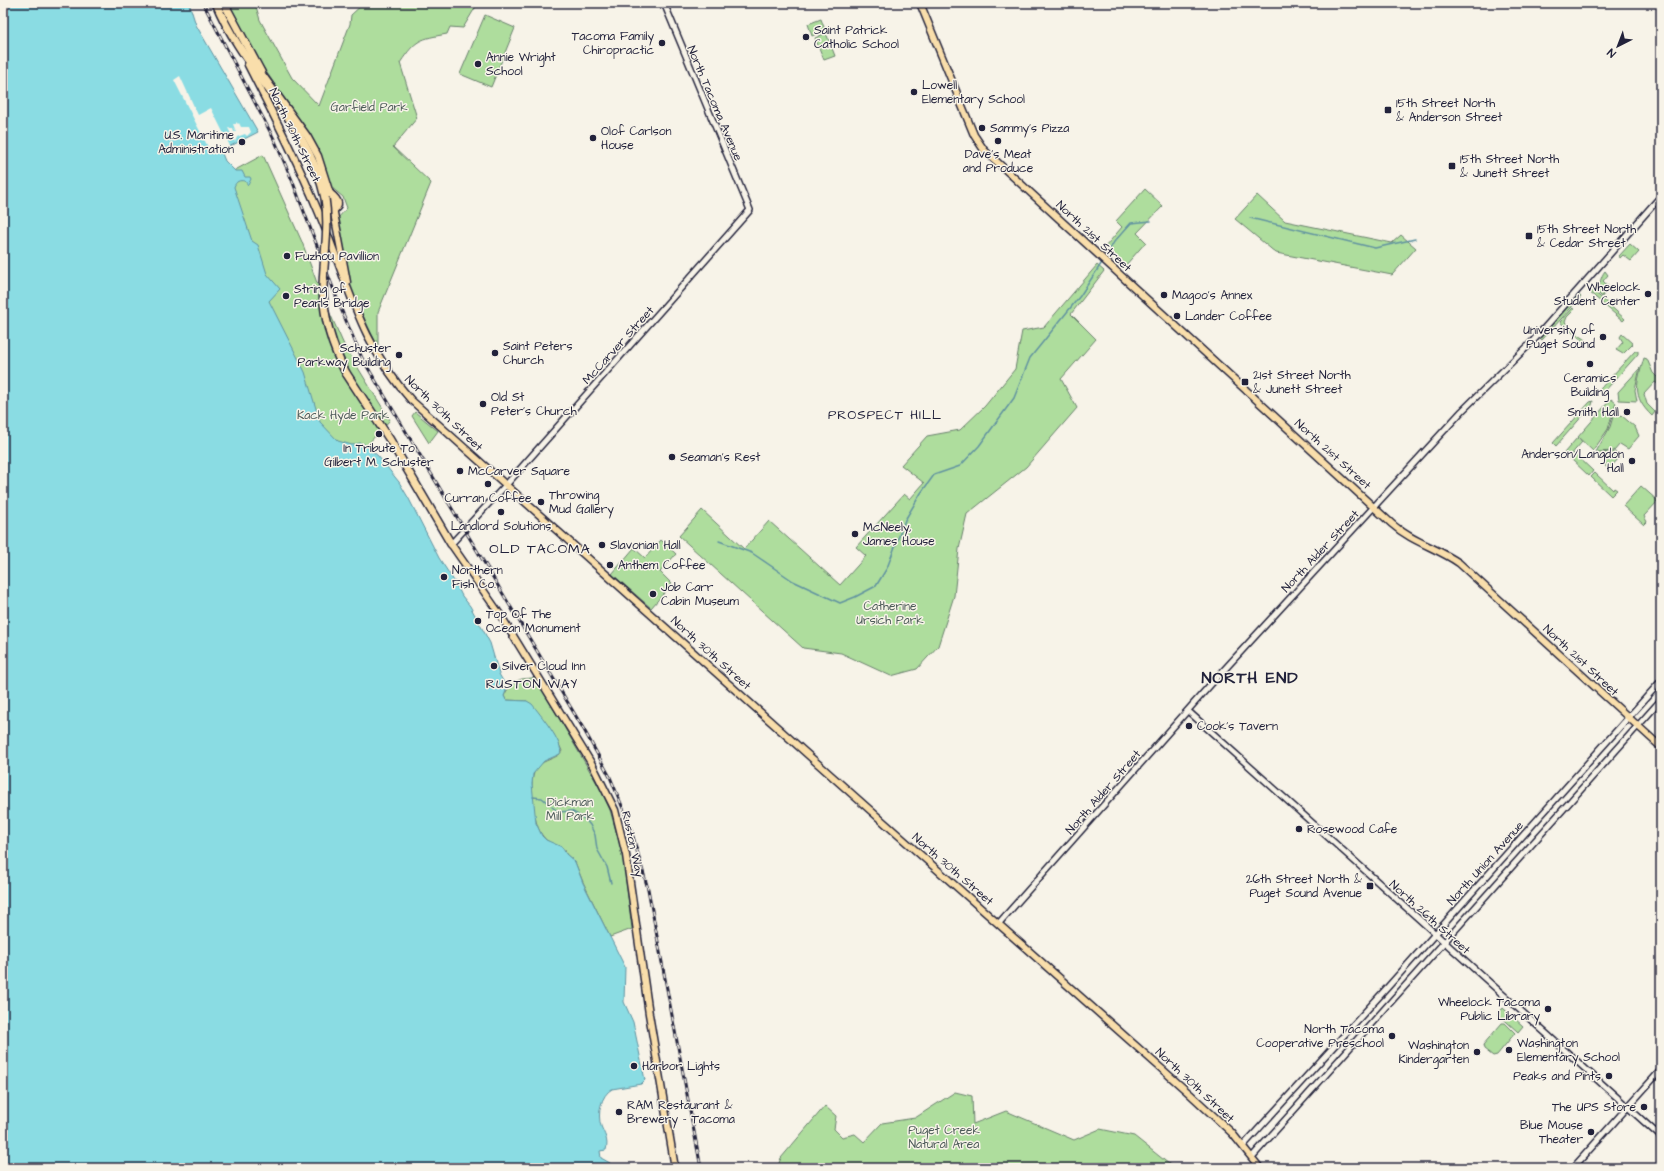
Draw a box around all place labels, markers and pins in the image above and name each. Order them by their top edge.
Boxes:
place label: Saint Patrick Catholic School [814,22,899,53]
place label: Tacoma Family Chiropractic [572,28,654,59]
marker: Saint Patrick Catholic School [801,32,811,42]
marker: Tacoma Family Chiropractic [657,38,667,48]
place label: Annie Wright School [486,49,556,80]
marker: Annie Wright School [473,59,483,69]
place label: Lowell Elementary School [922,77,1025,109]
marker: Lowell Elementary School [909,87,919,97]
place label: 15th Street North & Anderson Street [1396,95,1503,126]
marker: 15th Street North & Anderson Street [1383,105,1393,115]
place label: Sammy’s Pizza [990,120,1069,138]
place label: Olof Carlson House [601,123,672,154]
marker: Sammy’s Pizza [977,123,987,133]
place label: U.S. Maritime Administration [158,127,234,158]
marker: Olof Carlson House [588,133,598,143]
marker: Dave's Meat and Produce [993,136,1003,146]
marker: U.S. Maritime Administration [237,137,247,147]
place label: Dave's Meat and Produce [963,146,1034,177]
place label: 15th Street North & Junett Street [1460,151,1559,182]
marker: 15th Street North & Junett Street [1447,161,1457,171]
place label: 15th Street North & Cedar Street [1537,221,1636,252]
marker: 15th Street North & Cedar Street [1524,231,1534,241]
place label: Fuzhou Pavillion [295,248,379,265]
marker: Fuzhou Pavillion [282,251,292,261]
place label: Wheelock Student Center [1554,279,1641,310]
place label: String of Pearls Bridge [294,281,370,313]
place label: Magoo's Annex [1172,287,1253,305]
marker: Wheelock Student Center [1643,289,1653,299]
marker: Magoo's Annex [1159,290,1169,300]
marker: String of Pearls Bridge [281,291,291,301]
place label: Lander Coffee [1185,308,1272,325]
marker: Lander Coffee [1172,311,1182,321]
place label: University of Puget Sound [1523,322,1596,354]
marker: University of Puget Sound [1598,332,1608,342]
place label: Saint Peters Church [503,338,572,369]
place label: Schuster Parkway Building [298,340,391,372]
marker: Saint Peters Church [490,348,500,358]
marker: Schuster Parkway Building [394,350,404,360]
marker: Ceramics Building [1585,359,1595,369]
place label: 21st Street North & Junett Street [1253,367,1351,398]
place label: Ceramics Building [1564,370,1616,402]
marker: 21st Street North & Junett Street [1240,377,1250,387]
place label: Old St Peter's Church [491,389,577,420]
marker: Old St Peter's Church [478,399,488,409]
place label: Smith Hall [1567,404,1619,421]
marker: Smith Hall [1622,407,1632,417]
marker: In Tribute To Gilbert M. Schuster [374,429,384,439]
place label: In Tribute To Gilbert M. Schuster [324,440,434,471]
place label: Anderson/Langdon Hall [1521,446,1624,477]
place label: Seaman's Rest [680,449,761,466]
marker: Seaman's Rest [667,452,677,462]
marker: Anderson/Langdon Hall [1627,456,1637,466]
place label: McCarver Square [468,463,571,480]
marker: McCarver Square [455,466,465,476]
marker: Curran Coffee [483,479,493,489]
place label: Throwing Mud Gallery [549,487,614,519]
place label: Curran Coffee [444,490,532,507]
marker: Throwing Mud Gallery [536,497,546,507]
marker: Landlord Solutions [496,507,506,517]
place label: Landlord Solutions [451,518,551,535]
place label: McNeely, James House [863,519,935,550]
marker: McNeely, James House [850,529,860,539]
place label: Slavonian Hall [610,537,681,554]
marker: Slavonian Hall [597,540,607,550]
place label: Anthem Coffee [618,557,706,574]
marker: Anthem Coffee [605,560,615,570]
place label: Northern Fish Co. [452,562,503,593]
marker: Northern Fish Co. [439,572,449,582]
place label: Job Carr Cabin Museum [661,579,740,610]
marker: Job Carr Cabin Museum [648,589,658,599]
place label: Top Of The Ocean Monument [486,606,581,637]
marker: Top Of The Ocean Monument [473,616,483,626]
place label: Silver Cloud Inn [502,658,586,675]
marker: Silver Cloud Inn [489,661,499,671]
place label: Cook's Tavern [1197,718,1278,735]
marker: Cook's Tavern [1184,721,1194,731]
place label: Rosewood Cafe [1307,821,1398,838]
marker: Rosewood Cafe [1294,824,1304,834]
place label: 26th Street North & Puget Sound Avenue [1246,871,1362,903]
marker: 26th Street North & Puget Sound Avenue [1365,881,1375,891]
place label: Wheelock Tacoma Public Library [1438,994,1540,1026]
marker: Wheelock Tacoma Public Library [1543,1004,1553,1014]
place label: North Tacoma Cooperative Preschool [1256,1021,1384,1052]
marker: North Tacoma Cooperative Preschool [1387,1031,1397,1041]
place label: Washington Elementary School [1517,1035,1620,1067]
place label: Washington Kindergarten [1398,1037,1469,1069]
marker: Washington Elementary School [1504,1045,1514,1055]
marker: Washington Kindergarten [1472,1047,1482,1057]
place label: Harbor Lights [642,1058,720,1076]
marker: Harbor Lights [629,1061,639,1071]
place label: Peaks and Pints [1513,1068,1601,1085]
marker: Peaks and Pints [1604,1071,1614,1081]
place label: RAM Restaurant & Brewery - Tacoma [627,1097,735,1129]
place label: The UPS Store [1552,1099,1637,1116]
marker: The UPS Store [1639,1102,1649,1112]
marker: RAM Restaurant & Brewery - Tacoma [614,1107,624,1117]
place label: Blue Mouse Theater [1520,1117,1584,1148]
marker: Blue Mouse Theater [1586,1127,1596,1137]

